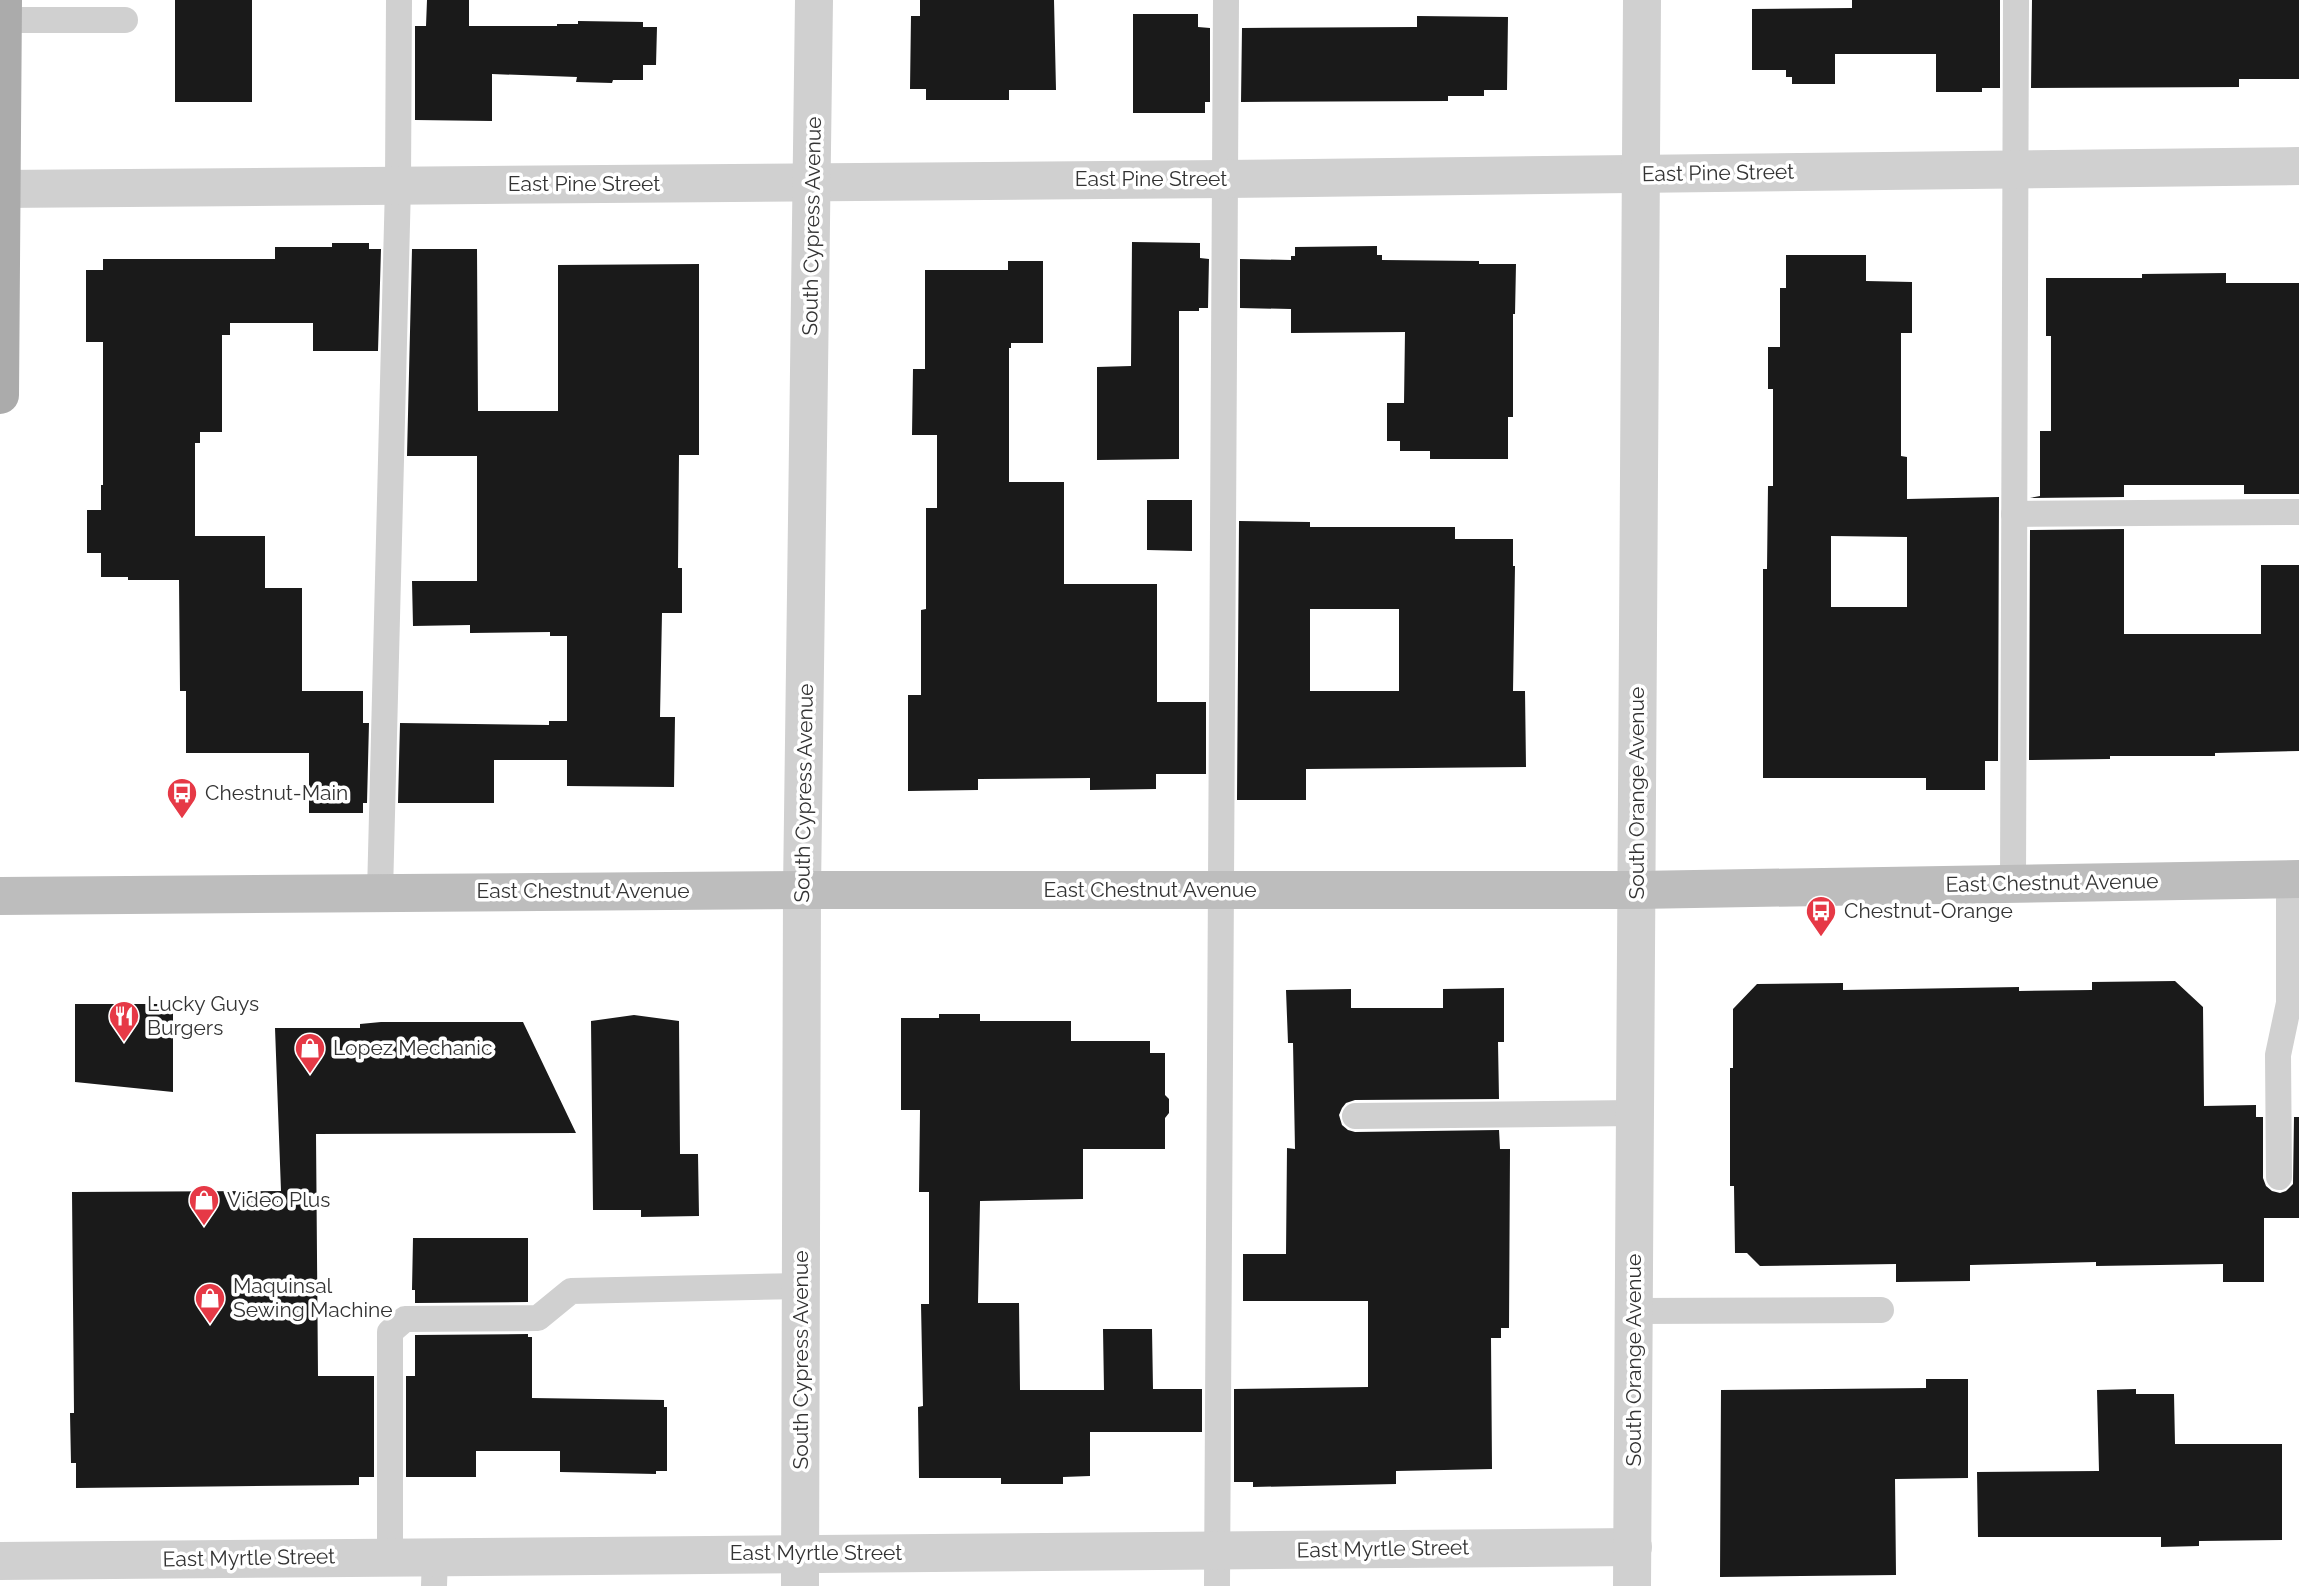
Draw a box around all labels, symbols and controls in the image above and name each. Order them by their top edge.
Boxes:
street label: South Cypress Avenue [797,116,826,336]
street label: East Pine Street [1642,159,1794,186]
street label: East Pine Street [1075,166,1227,191]
street label: East Pine Street [508,171,660,196]
street label: South Cypress Avenue [789,683,818,903]
street label: South Orange Avenue [1624,687,1649,899]
bus stop icon: Chestnut-Main [165,776,199,820]
place label: Chestnut-Main [205,780,348,805]
street label: East Chestnut Avenue [1945,868,2159,897]
street label: East Chestnut Avenue [1043,877,1257,902]
street label: East Chestnut Avenue [476,878,690,903]
bus stop icon: Chestnut-Orange [1804,894,1838,938]
place label: Chestnut-Orange [1844,898,2013,923]
place label: Lucky Guys Burgers [147,991,259,1040]
restaurant icon: Lucky Guys Burgers [107,999,141,1043]
shop icon: Lopez Mechanic [293,1031,327,1075]
place label: Lopez Mechanic [333,1035,492,1060]
shop icon: Video Plus [187,1183,221,1227]
place label: Video Plus [227,1187,330,1212]
street label: South Cypress Avenue [788,1250,813,1470]
street label: South Orange Avenue [1621,1254,1646,1466]
place label: Maquinsal Sewing Machine [233,1273,393,1322]
shop icon: Maquinsal Sewing Machine [193,1281,227,1325]
street label: East Myrtle Street [1297,1534,1469,1563]
street label: East Myrtle Street [730,1540,902,1565]
street label: East Myrtle Street [163,1543,335,1572]

